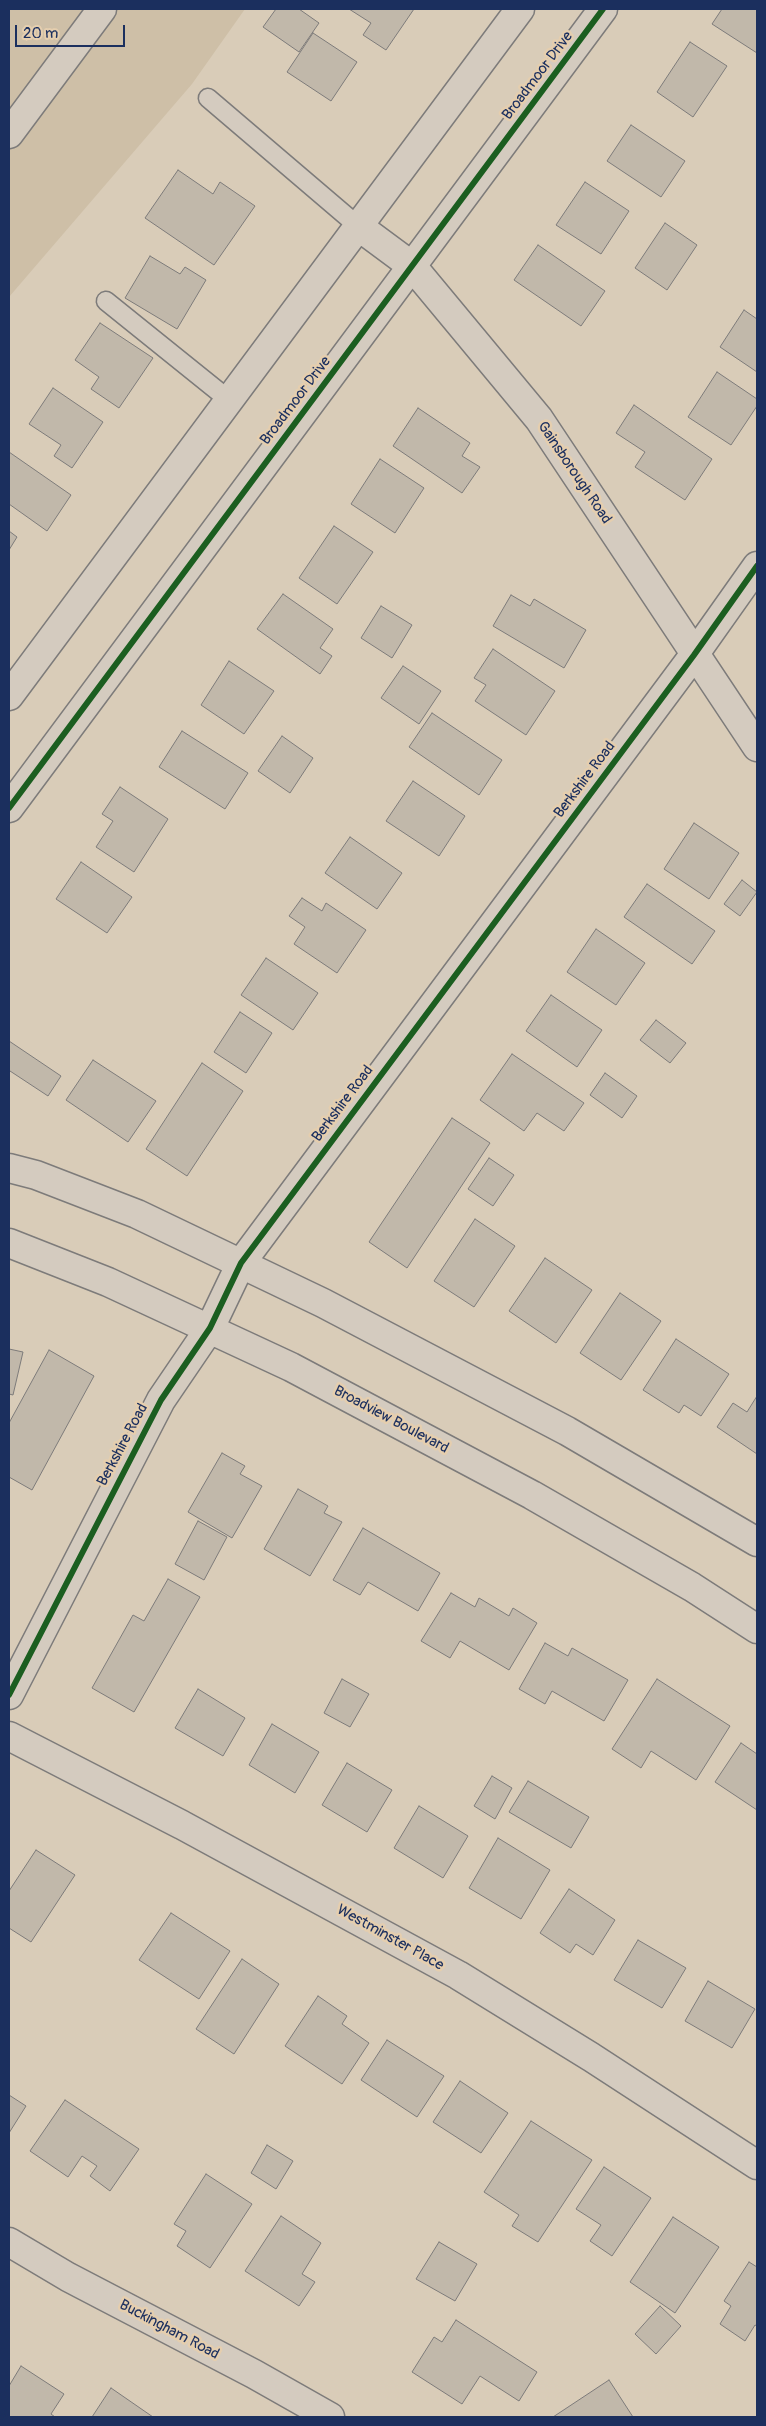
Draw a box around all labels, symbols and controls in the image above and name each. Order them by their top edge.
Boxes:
scale bar [18,15,128,47]
text: 20 m [23,24,58,43]
street label: Broadmoor Drive [499,28,577,124]
street label: Broadmoor Drive [257,353,335,449]
street label: Gainsborough Road [533,418,615,528]
street label: Berkshire Road [550,738,620,822]
street label: Berkshire Road [308,1062,378,1146]
street label: Broadview Boulevard [331,1382,451,1458]
street label: Berkshire Road [94,1401,152,1489]
street label: Westminster Place [333,1901,447,1975]
street label: Buckingham Road [116,2296,222,2364]

